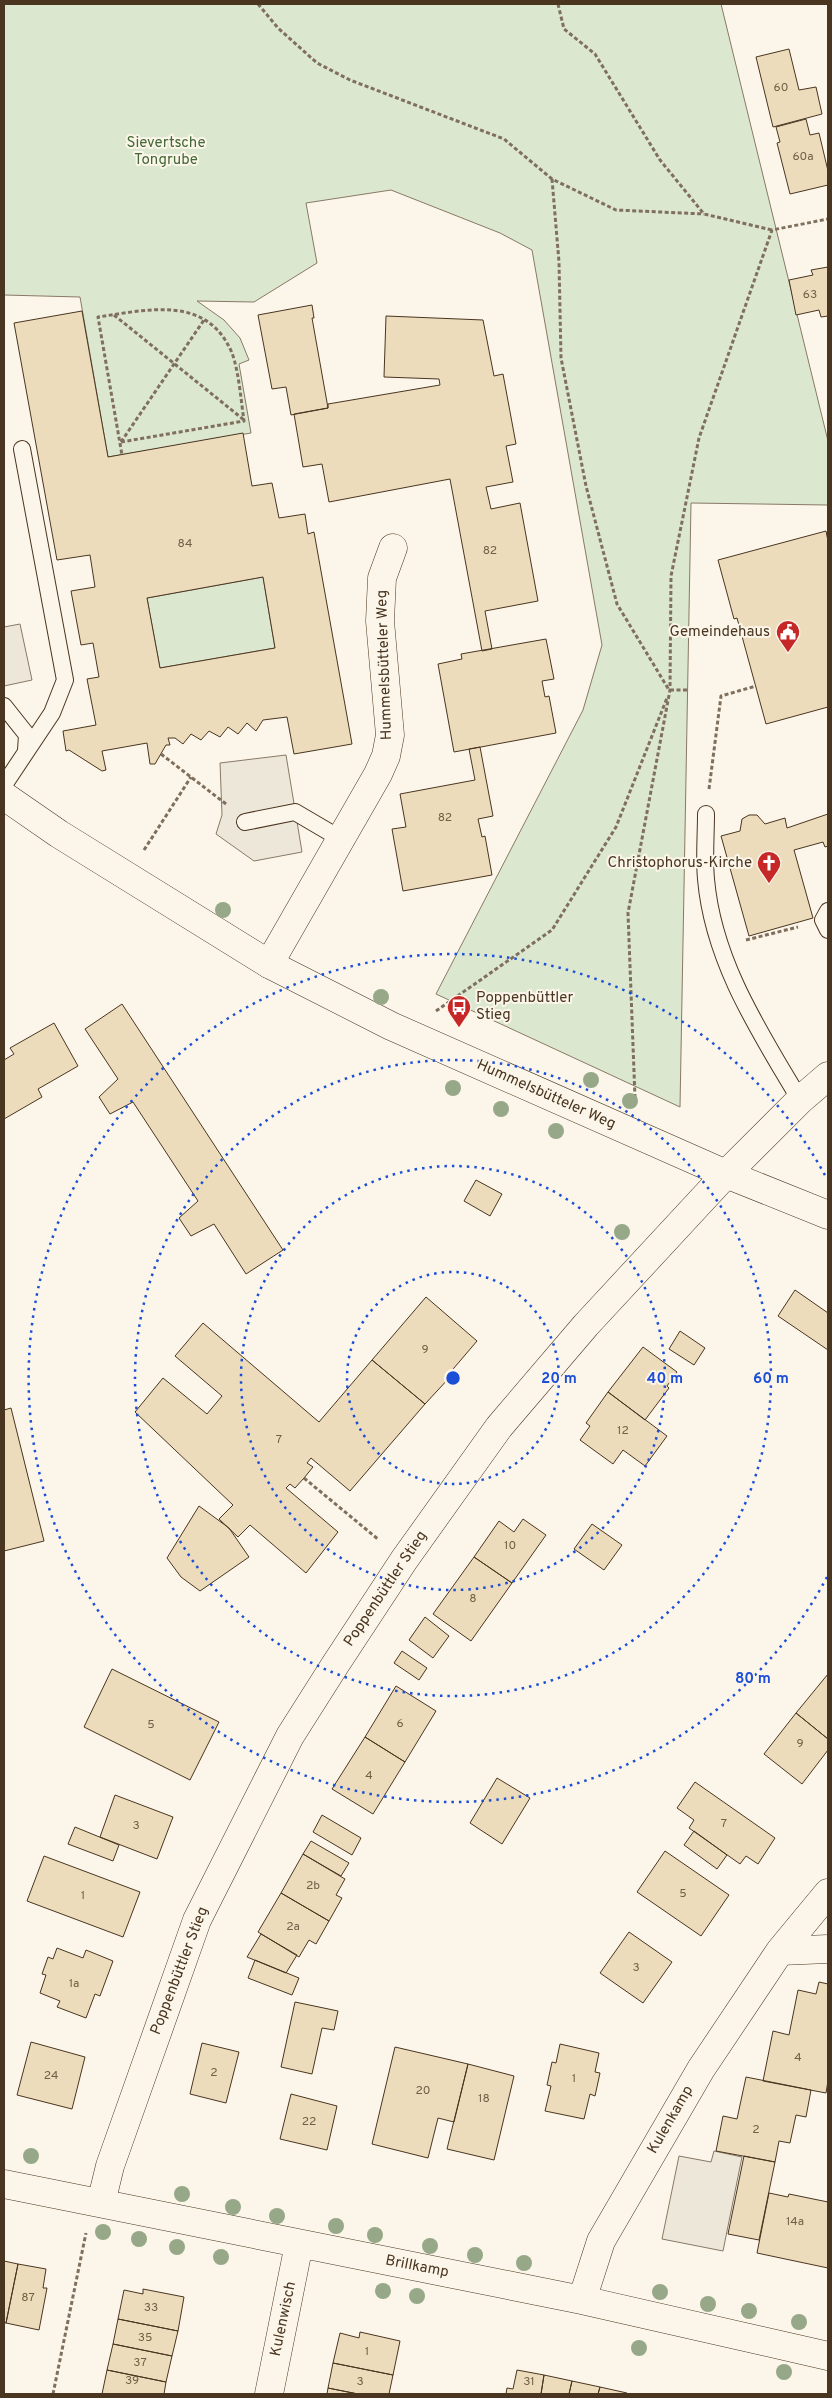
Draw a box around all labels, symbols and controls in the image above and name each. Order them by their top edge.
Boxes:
house number: 60 [774,80,788,96]
park label: Sievertsche Tongrube [126,134,206,170]
house number: 60a [792,149,814,165]
house number: 63 [803,287,817,303]
house number: 84 [178,536,192,552]
house number: 82 [483,543,497,559]
street label: Hummelsbütteler Weg [373,590,397,740]
public building icon: Gemeindehaus [775,619,801,653]
place label: Gemeindehaus [670,623,770,642]
house number: 82 [438,810,452,826]
church icon: Christophorus-Kirche [756,850,782,884]
place label: Christophorus-Kirche [608,854,752,873]
place label: Poppenbüttler Stieg [476,989,573,1025]
bus stop icon: Poppenbüttler Stieg [446,994,472,1028]
street label: Hummelsbütteler Weg [474,1056,618,1134]
house number: 9 [421,1342,429,1358]
centre of rings [444,1369,462,1387]
text: 20 m [541,1370,577,1389]
text: 40 m [647,1370,683,1389]
text: 60 m [753,1370,789,1389]
house number: 12 [617,1423,629,1439]
house number: 7 [276,1432,282,1448]
street label: Poppenbüttler Stieg [340,1527,432,1651]
house number: 10 [504,1538,516,1554]
house number: 8 [469,1591,477,1607]
text: 80 m [735,1670,771,1689]
house number: 6 [396,1716,404,1732]
house number: 5 [147,1717,155,1733]
house number: 9 [796,1736,804,1752]
house number: 4 [365,1768,373,1784]
house number: 7 [721,1816,727,1832]
house number: 3 [132,1818,140,1834]
house number: 2b [306,1878,320,1894]
house number: 5 [679,1886,687,1902]
house number: 1 [81,1888,85,1904]
street label: Poppenbüttler Stieg [147,1904,213,2038]
house number: 2a [286,1919,300,1935]
house number: 3 [632,1960,640,1976]
house number: 1a [69,1976,79,1992]
house number: 4 [794,2050,802,2066]
house number: 2 [210,2065,218,2081]
house number: 24 [44,2068,58,2084]
house number: 1 [572,2071,576,2087]
street label: Kulenkamp [644,2082,698,2158]
house number: 20 [415,2083,431,2099]
house number: 18 [478,2091,490,2107]
house number: 22 [302,2114,316,2130]
house number: 2 [752,2122,760,2138]
house number: 14a [786,2214,804,2230]
street label: Brillkamp [384,2252,450,2282]
street label: Kulenwisch [267,2280,301,2358]
house number: 87 [21,2290,35,2306]
house number: 33 [144,2300,158,2316]
house number: 35 [138,2330,152,2346]
house number: 1 [365,2344,369,2360]
house number: 37 [133,2355,147,2371]
house number: 39 [125,2373,139,2389]
house number: 3 [356,2374,364,2390]
house number: 31 [523,2374,535,2390]

